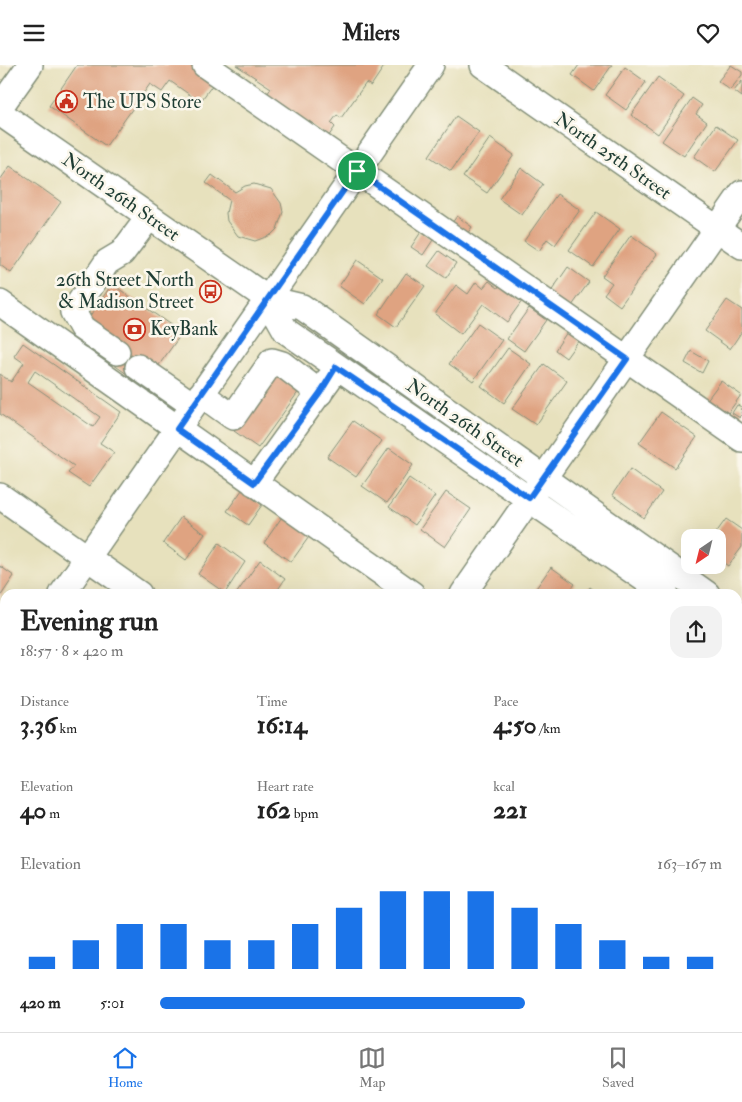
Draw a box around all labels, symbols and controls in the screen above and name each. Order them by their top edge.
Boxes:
icon: menu [20,19,48,47]
text: Milers [342,19,400,47]
icon: heart [694,19,722,47]
public building icon: The UPS Store [55,90,79,114]
place label: The UPS Store [83,90,201,114]
street label: North 25th Street [550,107,676,205]
street label: North 26th Street [58,148,184,246]
pin [336,150,378,192]
icon: arrive [343,157,371,185]
place label: 26th Street North & Madison Street [56,268,194,314]
bus stop icon: 26th Street North & Madison Street [198,279,222,303]
bank icon: KeyBank [122,317,146,341]
place label: KeyBank [150,317,218,341]
street label: North 26th Street [402,374,528,472]
north arrow [681,529,726,574]
map controls [681,529,726,574]
text: Evening run [20,604,158,639]
button: share [670,606,722,658]
text: 18:57 · 8 × 420 m [20,641,123,661]
text: Distance [20,693,69,710]
text: Time [257,693,287,710]
text: Pace [493,693,518,710]
text: 3.36 [20,710,57,741]
text: 16:14 [257,710,307,741]
text: 4:50 [493,710,537,741]
text: km [57,720,77,737]
text: /km [537,720,561,737]
text: Elevation [20,778,73,795]
text: Heart rate [257,778,314,795]
text: kcal [493,778,515,795]
text: 40 [20,795,46,826]
text: 162 [257,795,291,826]
text: 221 [493,795,528,826]
text: m [46,805,60,822]
text: bpm [291,805,319,822]
text: Elevation [20,854,81,874]
text: 163–167 m [657,854,722,874]
text: 420 m [20,993,61,1013]
text: 5:01 [100,993,125,1013]
tab: Home [108,1044,143,1091]
tab: Map [358,1044,386,1091]
tab: Saved [602,1044,634,1091]

